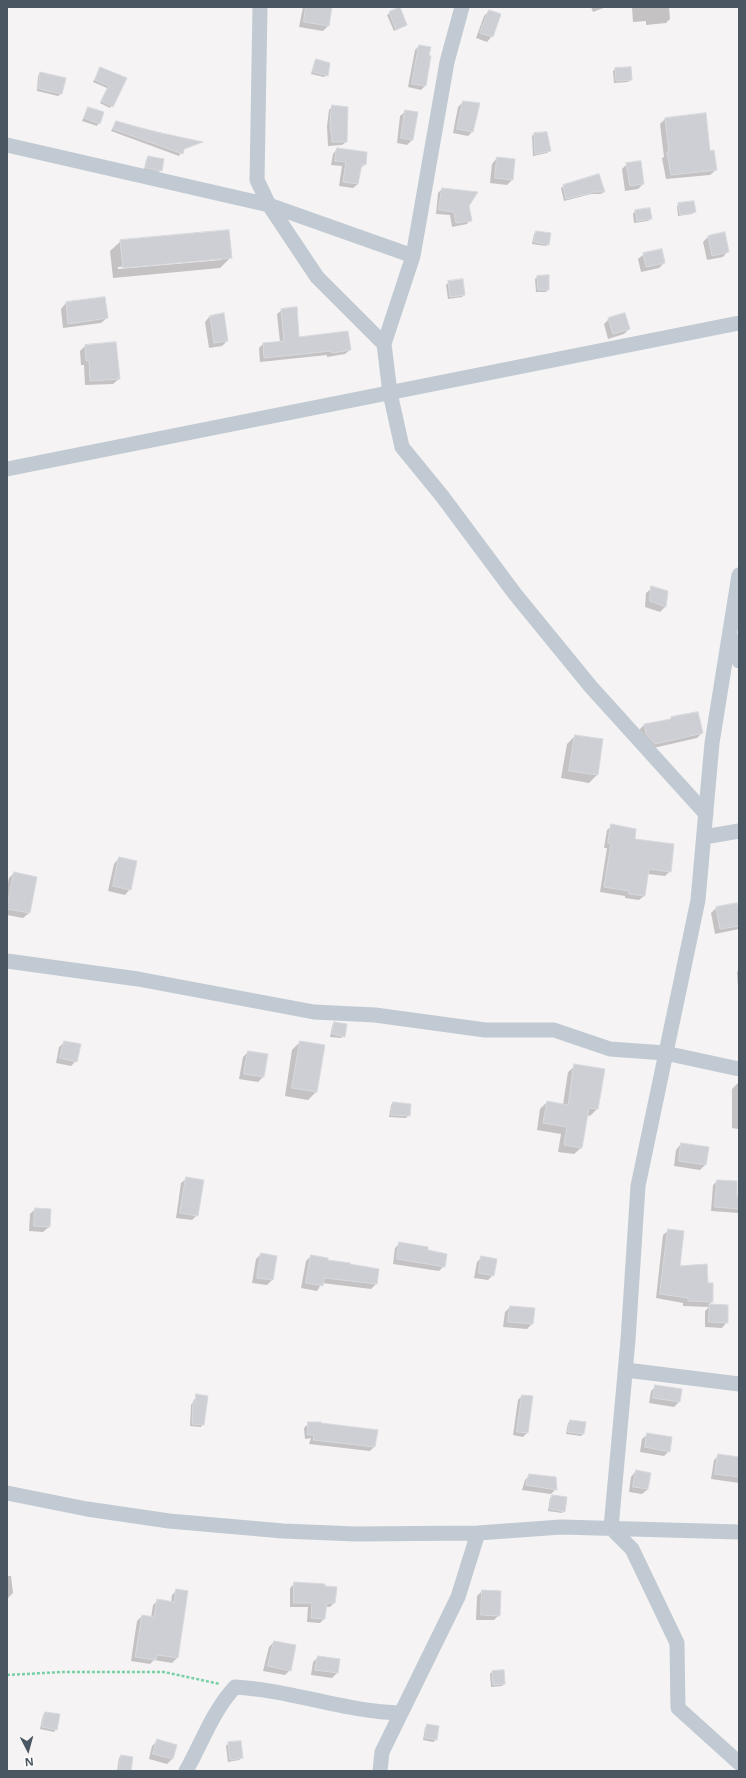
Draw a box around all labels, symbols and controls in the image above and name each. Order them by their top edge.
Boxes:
north arrow [8,1730,48,1770]
text: N [24,1755,35,1770]

